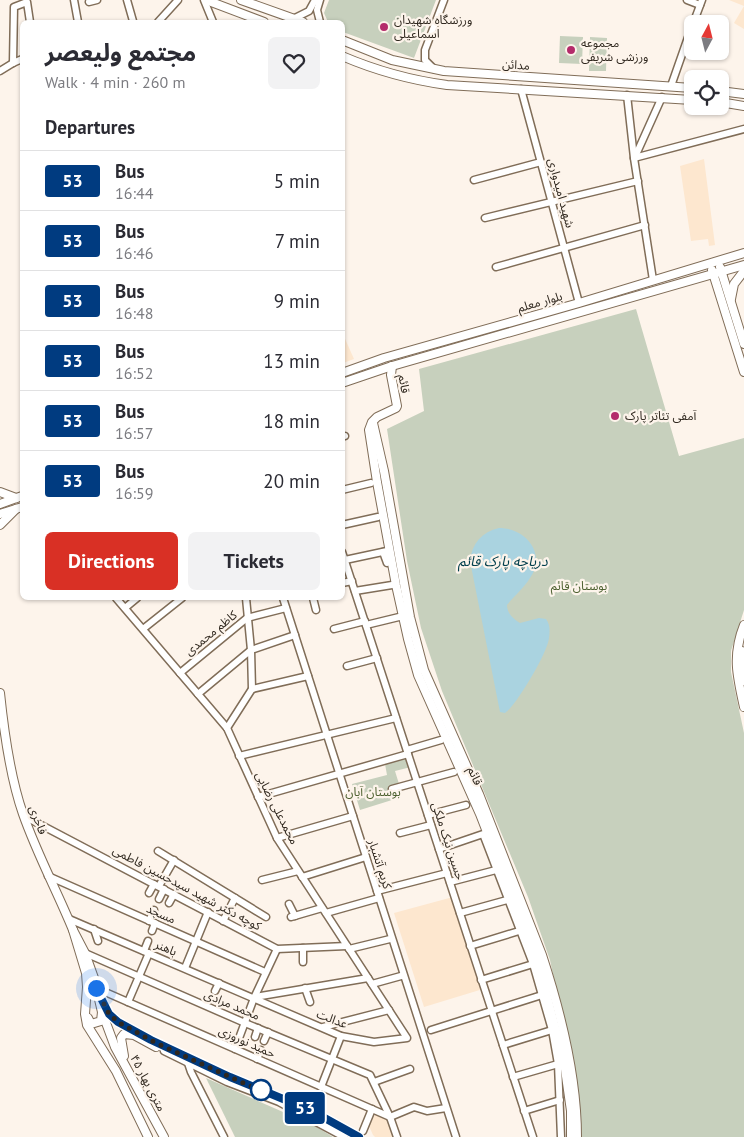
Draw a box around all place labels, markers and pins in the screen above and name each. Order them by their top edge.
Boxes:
place label: ورزشگاه شهیدان اسماعیلی [394,12,472,41]
marker: ورزشگاه شهیدان اسماعیلی [378,21,390,33]
place label: مجموعه ورزشی شریفی [581,35,648,64]
marker: مجموعه ورزشی شریفی [565,44,577,56]
place label: آمفی تئاتر پارک [625,408,697,424]
marker: آمفی تئاتر پارک [609,410,621,422]
unlabelled marker [250,1079,272,1101]

